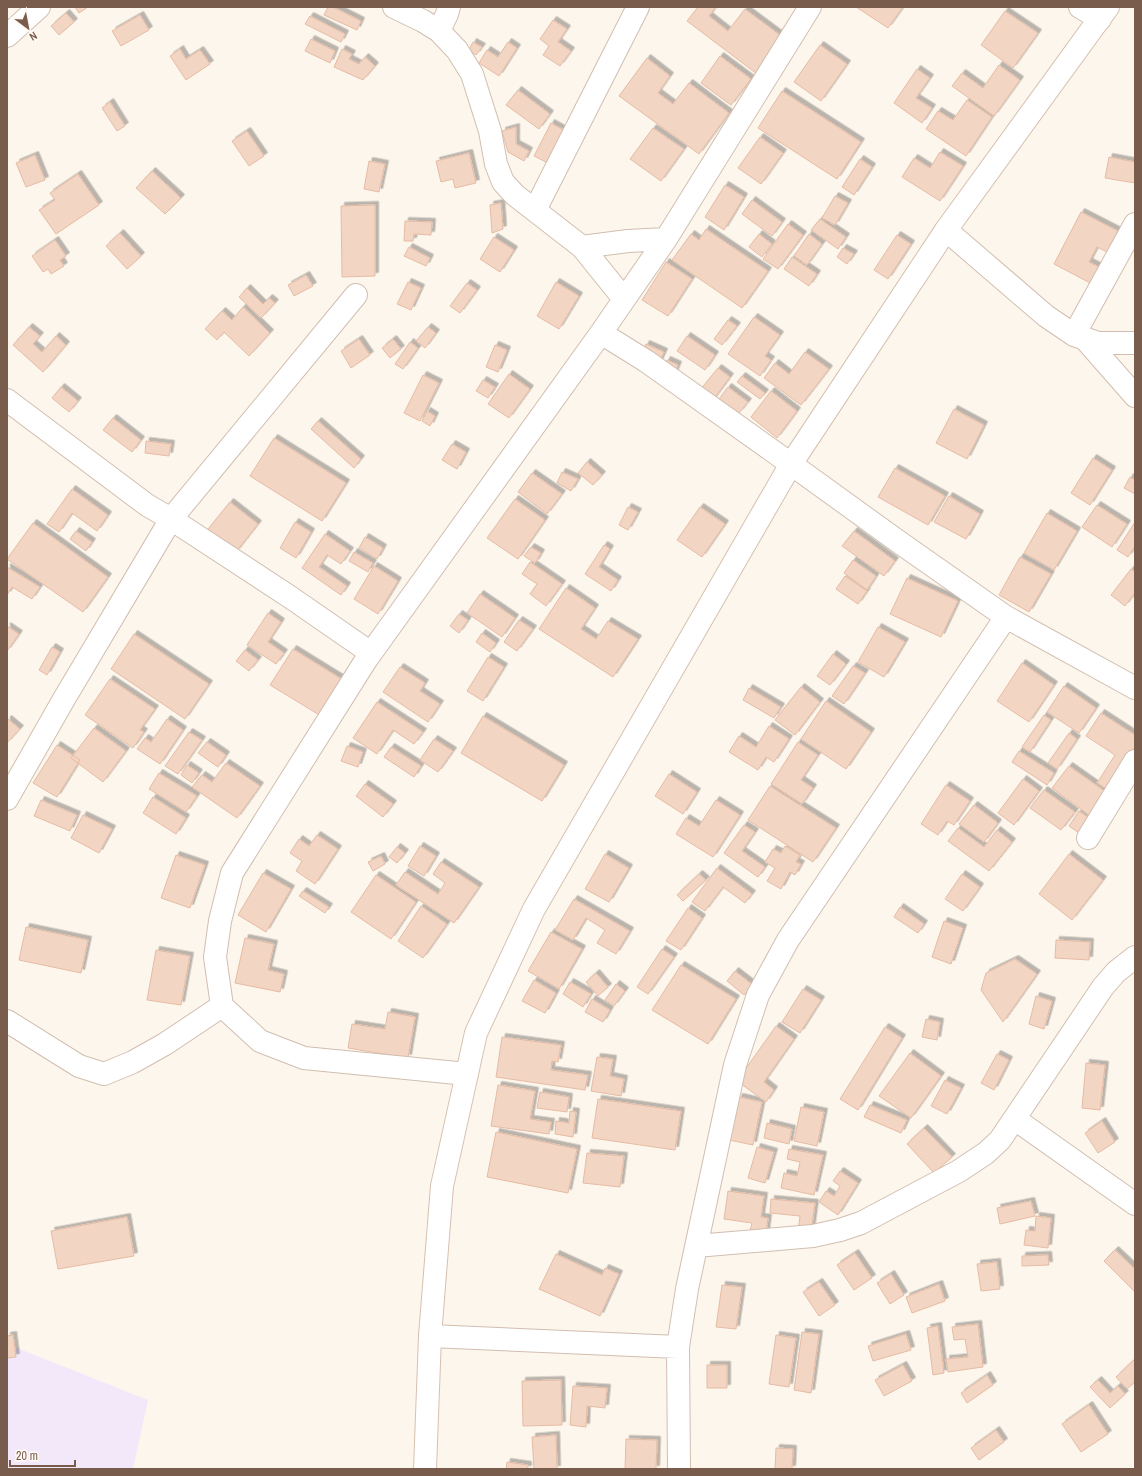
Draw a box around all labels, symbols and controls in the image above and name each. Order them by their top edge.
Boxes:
north arrow [8,8,48,48]
text: N [27,29,40,44]
scale bar [10,1442,75,1468]
text: 20 m [16,1448,38,1464]

